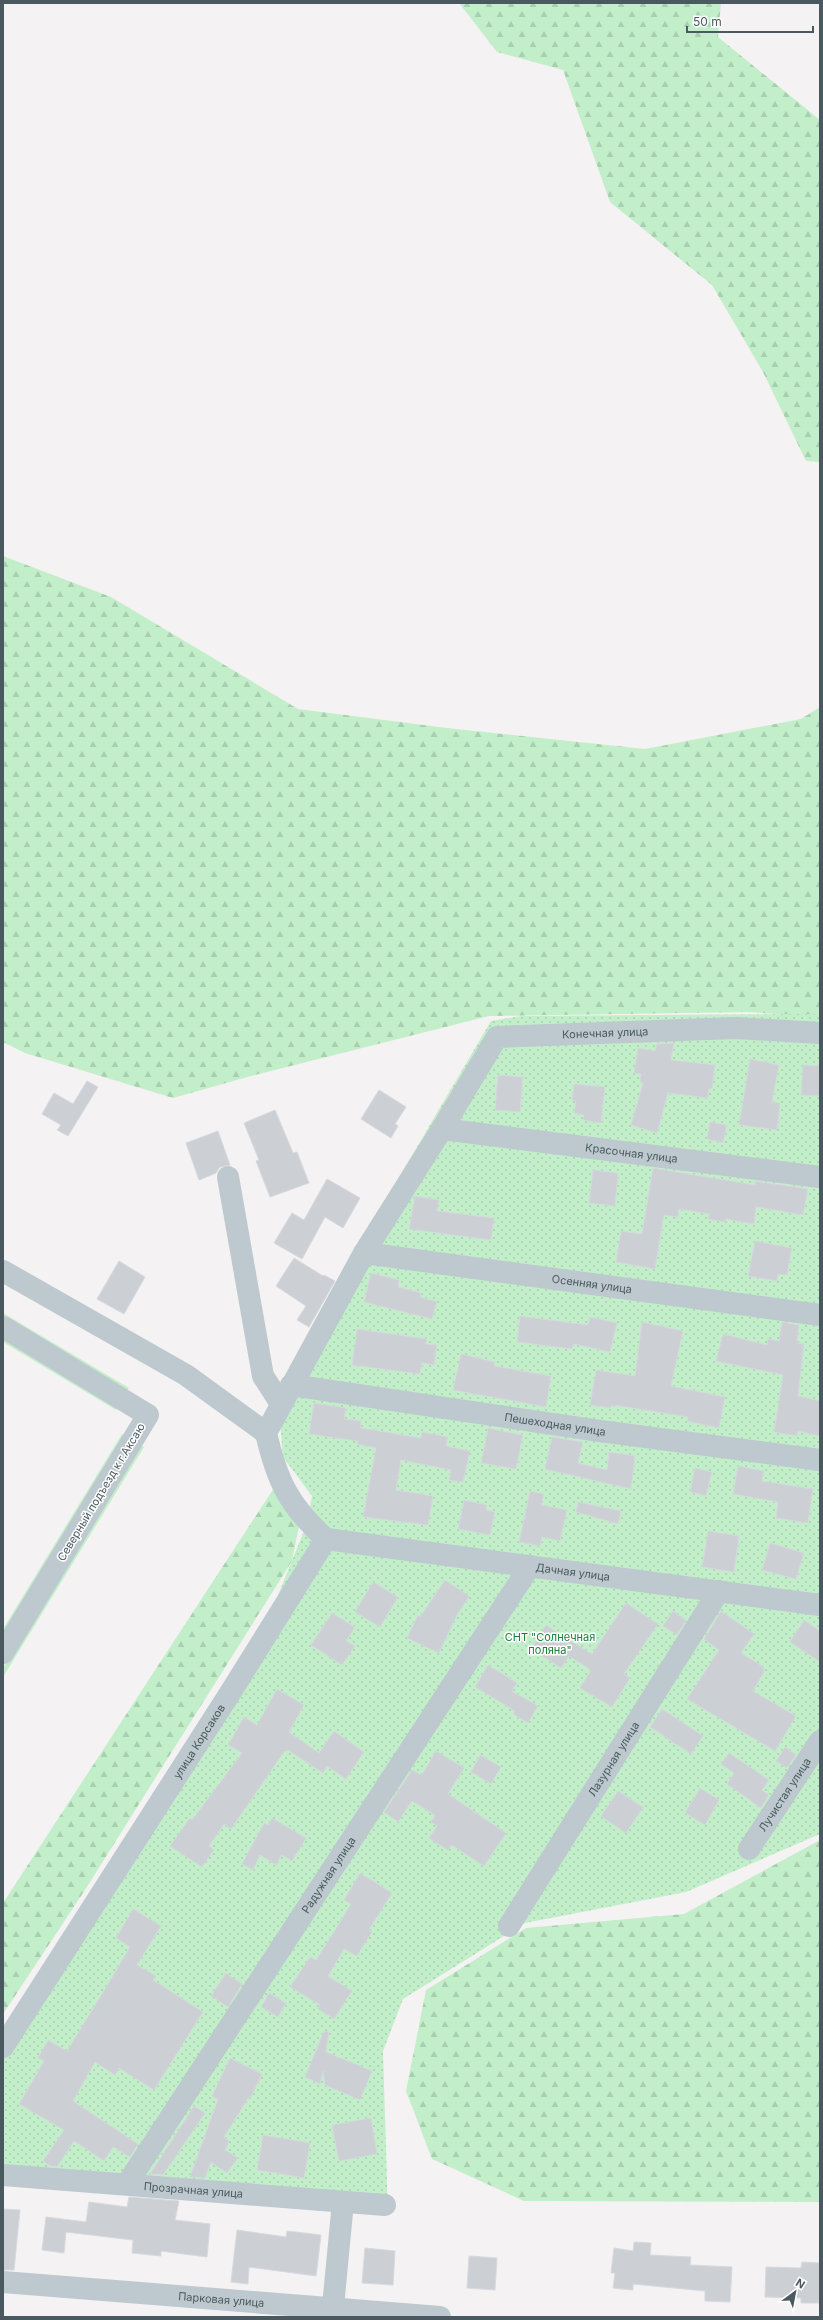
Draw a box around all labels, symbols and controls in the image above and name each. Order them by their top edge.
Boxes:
scale bar [687,8,813,34]
text: 50 m [693,14,722,29]
street label: Конечная улица [562,1024,649,1042]
street label: Красочная улица [584,1140,678,1166]
street label: Осенняя улица [551,1272,633,1296]
street label: Пешеходная улица [503,1410,607,1439]
street label: Северный подъезд к г.Аксаю [54,1421,148,1563]
street label: Дачная улица [535,1560,611,1584]
park label: СНТ "Солнечная поляна" [505,1630,595,1657]
street label: улица Корсаков [170,1702,228,1781]
street label: Лазурная улица [585,1719,642,1799]
street label: Лучистая улица [755,1755,814,1834]
street label: Радужная улица [299,1834,359,1916]
street label: Прозрачная улица [143,2179,244,2201]
north arrow [775,2272,815,2312]
text: N [793,2275,808,2292]
street label: Парковая улица [178,2289,265,2310]

